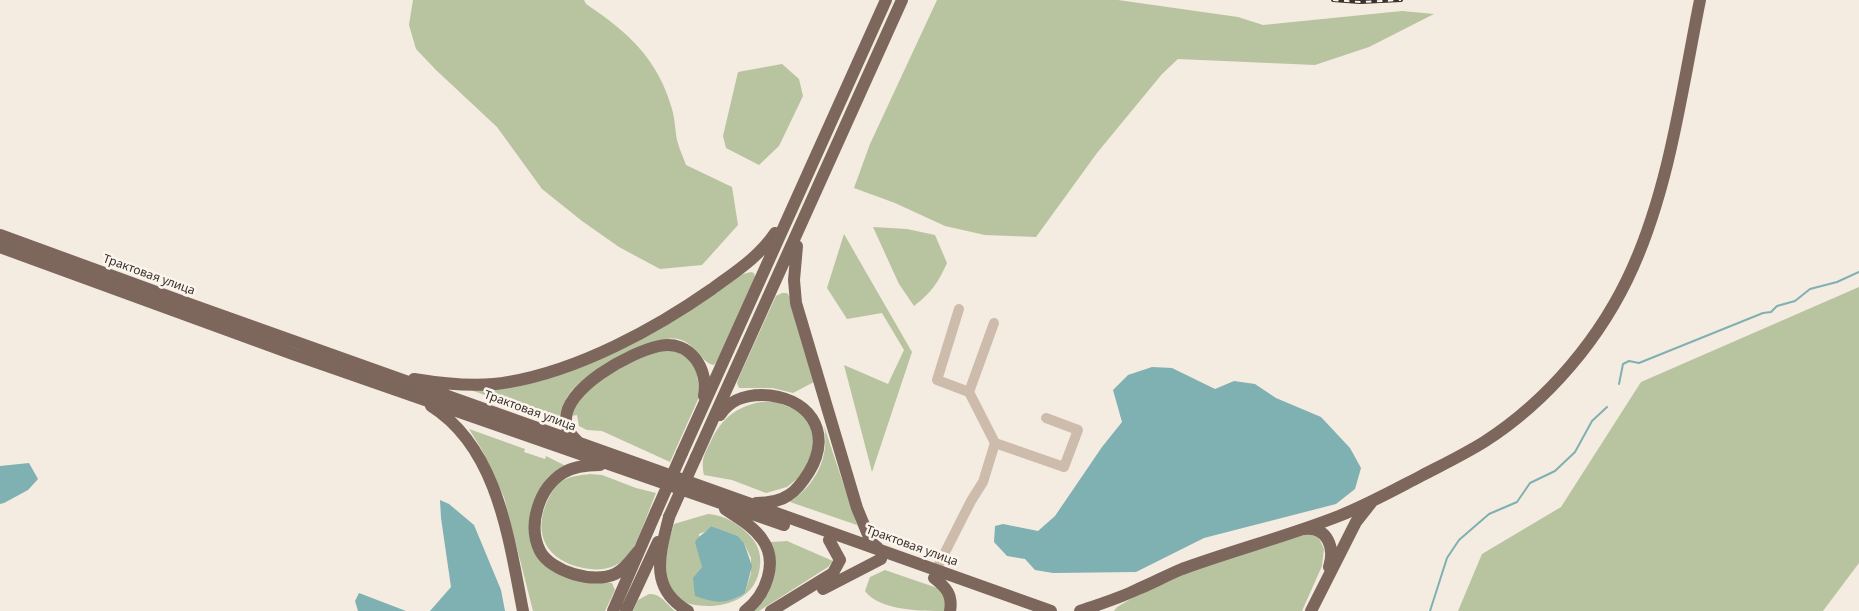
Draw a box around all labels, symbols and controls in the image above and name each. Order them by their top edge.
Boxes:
street label: Трактовая улица [101,252,197,298]
street label: Трактовая улица [482,388,578,434]
street label: Трактовая улица [864,523,960,569]

